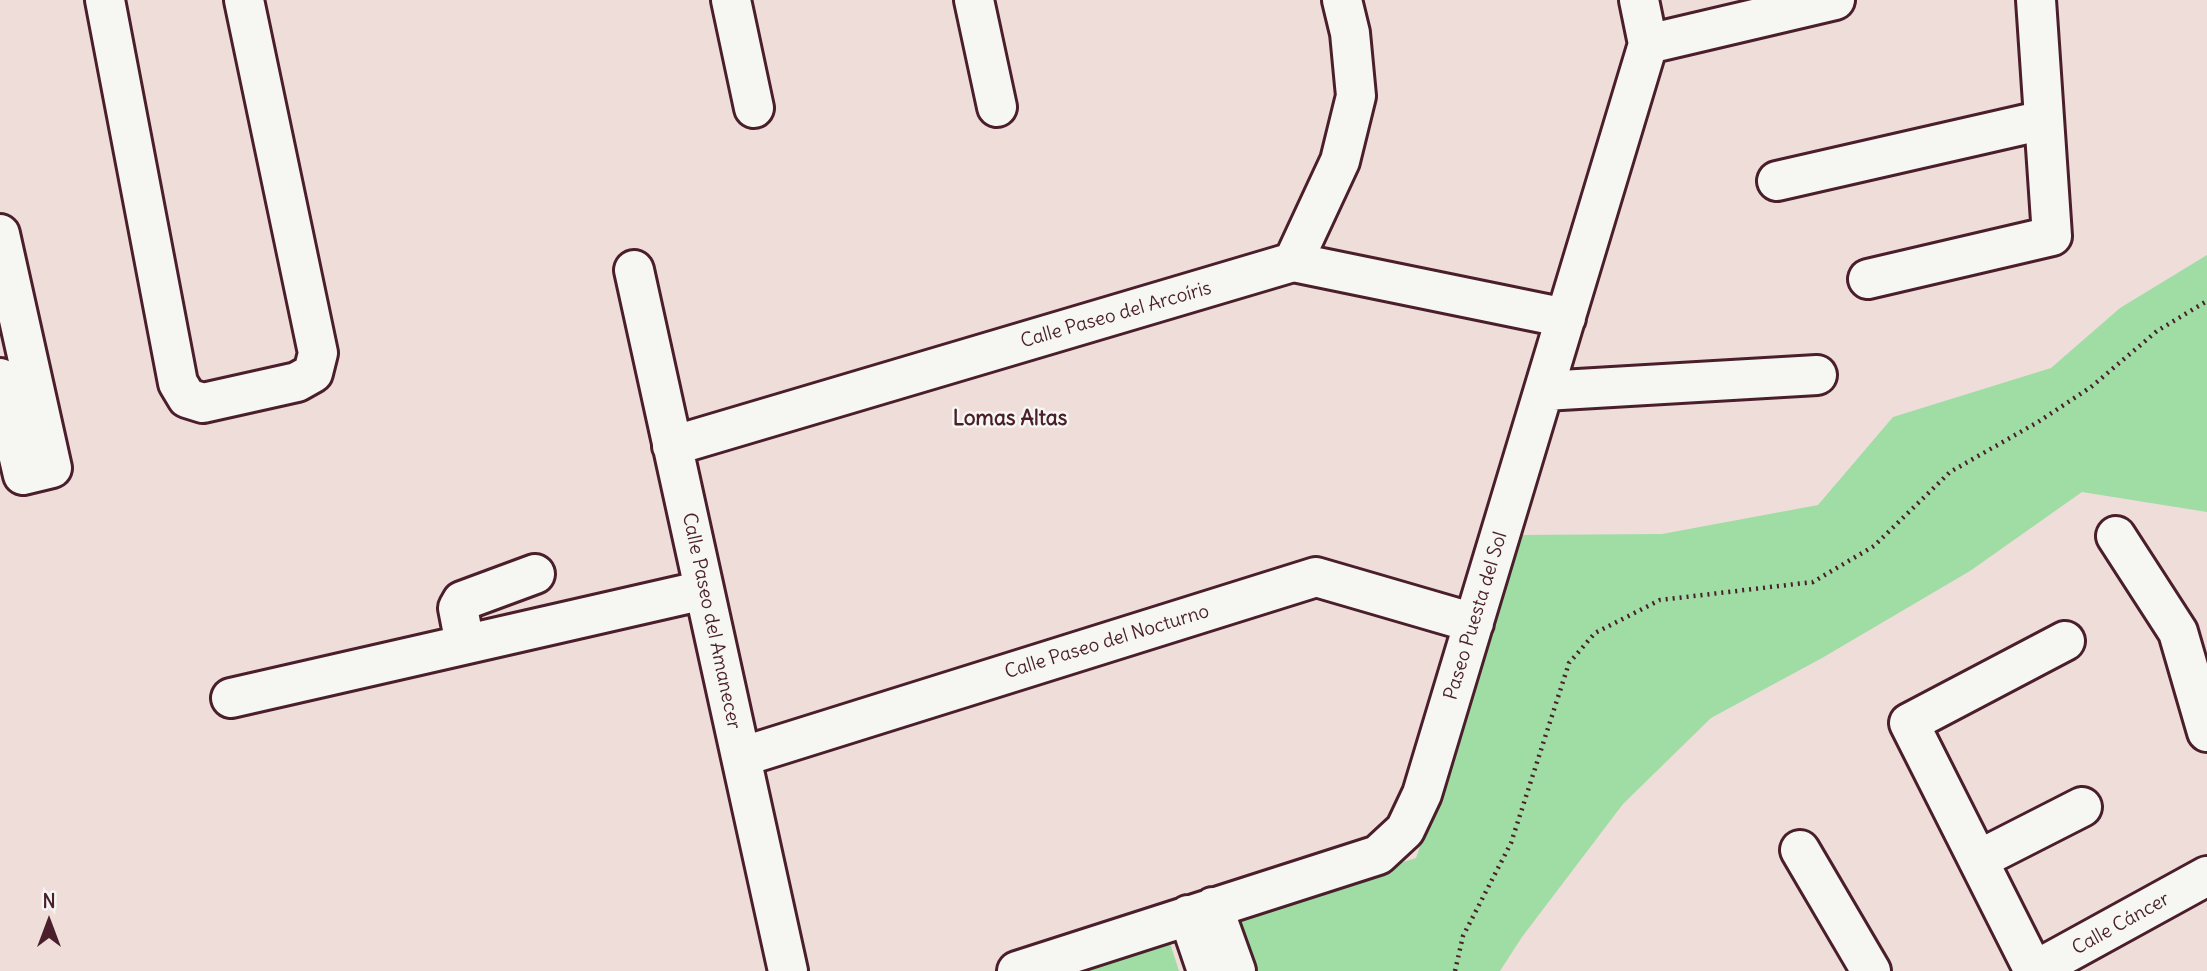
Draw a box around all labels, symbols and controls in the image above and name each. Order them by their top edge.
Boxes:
street label: Calle Paseo del Arcoíris [1018,277,1214,353]
district label: Lomas Altas [953,406,1067,432]
street label: Calle Paseo del Amanecer [677,511,745,731]
street label: Paseo Puesta del Sol [1440,529,1512,703]
street label: Calle Paseo del Nocturno [1002,600,1212,684]
north arrow [14,887,84,957]
street label: Calle Cáncer [2068,888,2174,960]
text: N [42,889,56,913]

